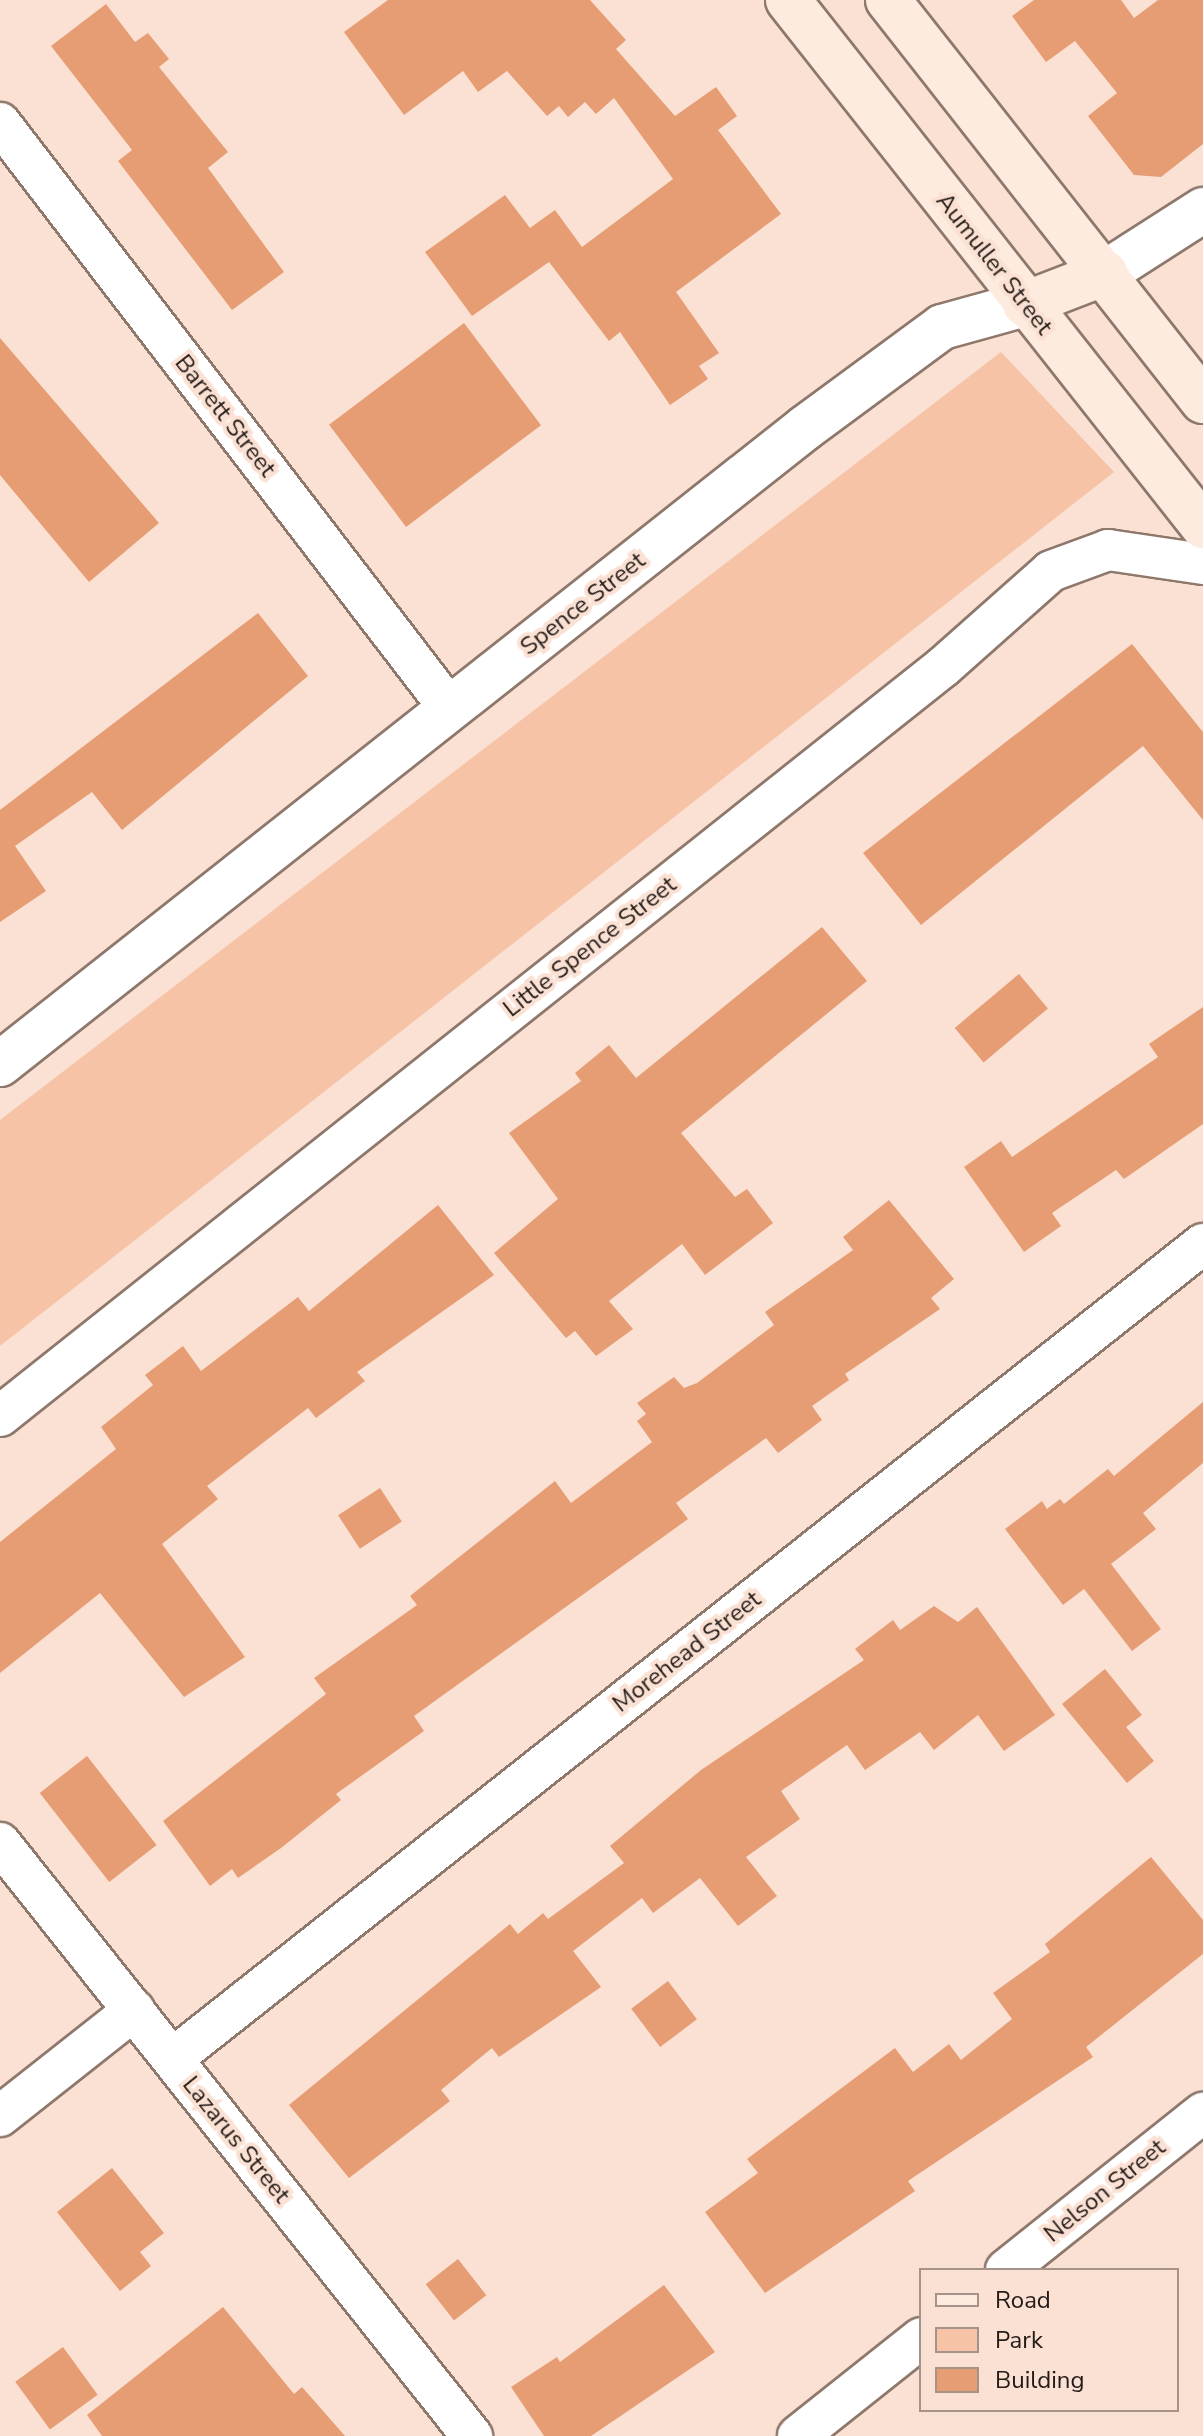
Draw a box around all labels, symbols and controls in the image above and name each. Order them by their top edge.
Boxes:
street label: Aumuller Street [930,187,1058,341]
street label: Barrett Street [168,349,282,483]
street label: Spence Street [515,546,651,662]
street label: Little Spence Street [498,871,682,1023]
street label: Morehead Street [607,1585,767,1719]
street label: Lazarus Street [176,2071,296,2209]
street label: Nelson Street [1039,2133,1171,2249]
legend [919,2268,1179,2412]
text: Road [995,2284,1051,2316]
text: Park [995,2324,1043,2356]
text: Building [995,2364,1085,2396]

